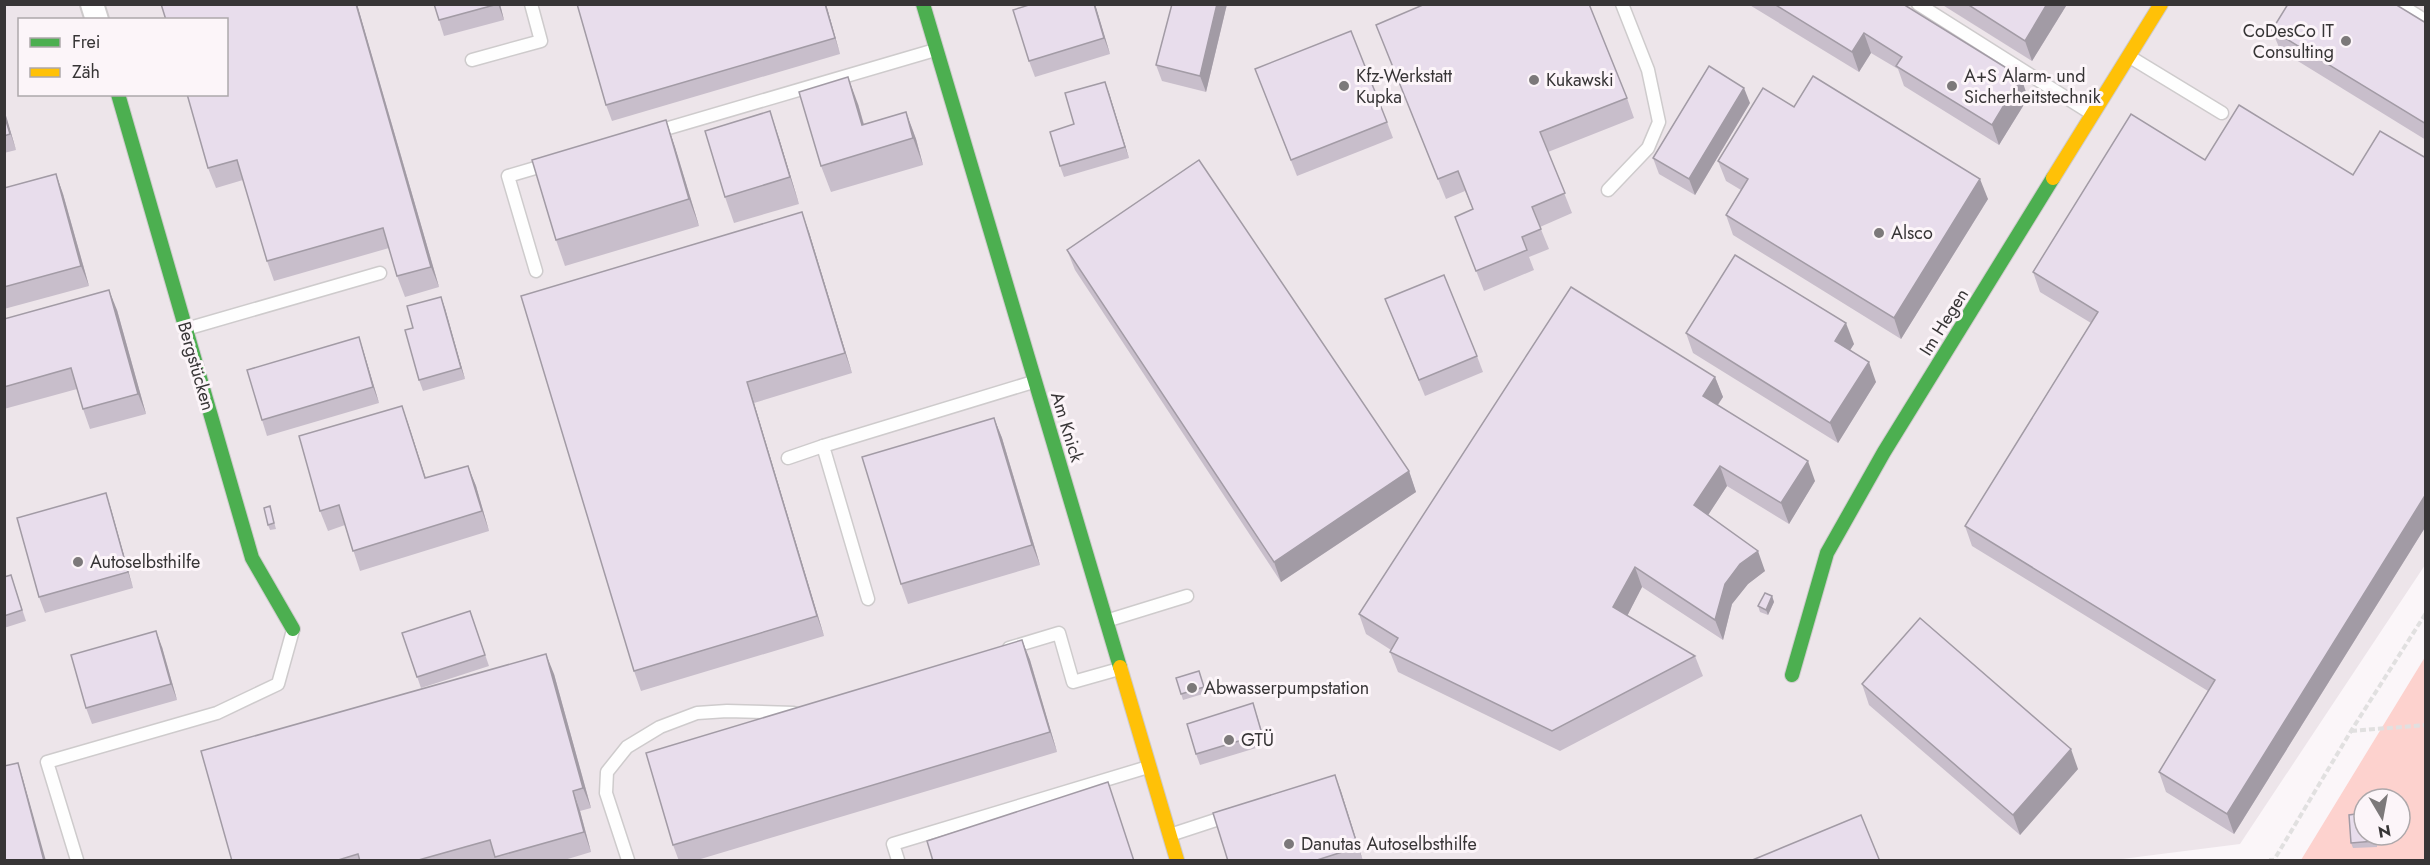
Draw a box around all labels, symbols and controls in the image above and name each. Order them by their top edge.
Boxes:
legend [18,18,228,96]
place label: CoDesCo IT Consulting [2243,18,2335,65]
text: Frei [72,29,101,55]
marker: CoDesCo IT Consulting [2339,34,2353,48]
text: Zäh [72,59,100,85]
place label: Kfz-Werkstatt Kupka [1356,63,1453,110]
place label: A+S Alarm- und Sicherheitstechnik [1964,63,2101,110]
place label: Kukawski [1546,67,1614,93]
marker: Kukawski [1527,73,1541,87]
marker: Kfz-Werkstatt Kupka [1337,79,1351,93]
marker: A+S Alarm- und Sicherheitstechnik [1945,79,1959,93]
place label: Alsco [1891,220,1933,246]
marker: Alsco [1872,226,1886,240]
street label: Im Hegen [1913,283,1975,361]
street label: Bergstücken [171,318,221,414]
street label: Am Knick [1044,389,1090,465]
place label: Autoselbsthilfe [90,549,200,575]
marker: Autoselbsthilfe [71,555,85,569]
place label: Abwasserpumpstation [1204,675,1369,701]
marker: Abwasserpumpstation [1185,681,1199,695]
place label: GTÜ [1241,727,1274,753]
marker: GTÜ [1222,733,1236,747]
north arrow [2352,787,2412,847]
text: N [2376,819,2393,844]
place label: Danutas Autoselbsthilfe [1301,831,1477,857]
marker: Danutas Autoselbsthilfe [1282,837,1296,851]

